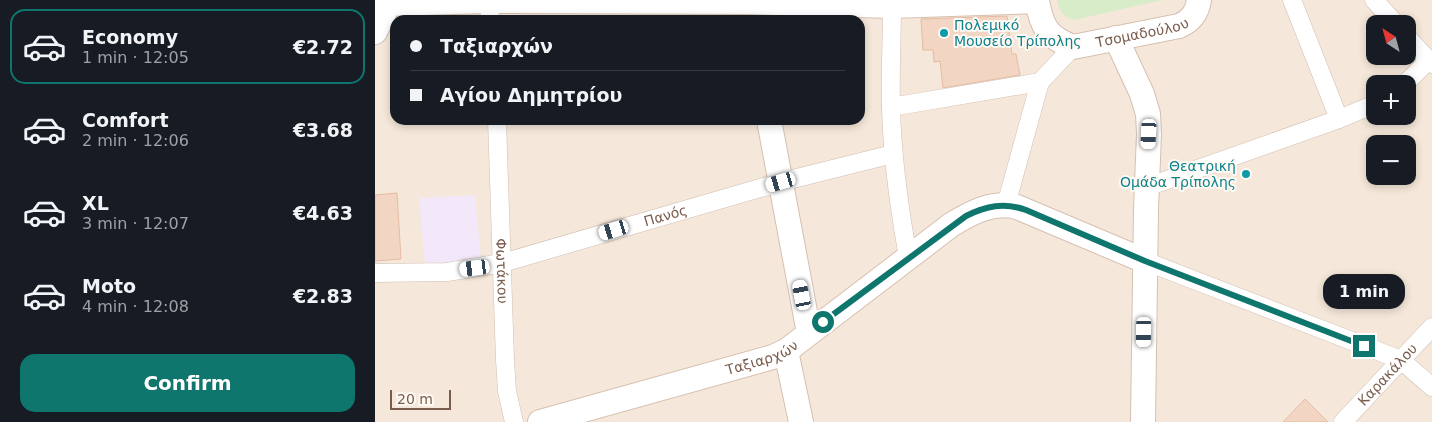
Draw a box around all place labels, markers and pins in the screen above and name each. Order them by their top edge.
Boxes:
place label: Πολεμικό Μουσείο Τρίπολης [954,17,1081,49]
marker: Πολεμικό Μουσείο Τρίπολης [938,27,950,39]
place label: Θεατρική Ομάδα Τρίπολης [1120,158,1236,190]
marker: Θεατρική Ομάδα Τρίπολης [1240,168,1252,180]

